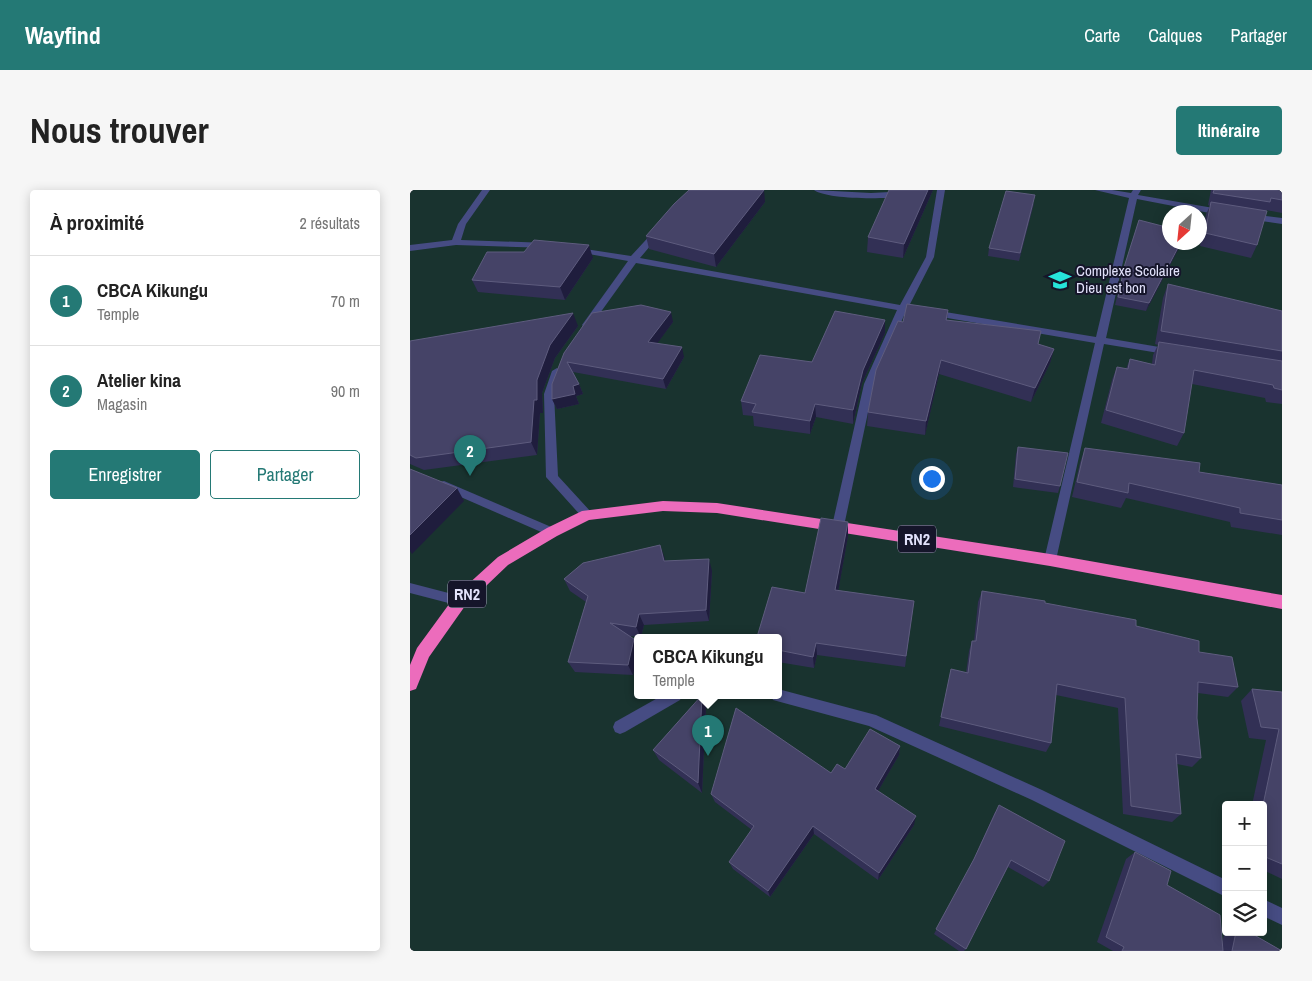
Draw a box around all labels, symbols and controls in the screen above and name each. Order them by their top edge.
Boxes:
text: Wayfind [25,19,101,51]
text: Carte [1084,23,1120,48]
text: Calques [1148,23,1202,48]
text: Partager [1230,23,1287,48]
button: Itinéraire [1176,106,1282,155]
text: Nous trouver [30,107,209,154]
north arrow [1162,205,1207,250]
text: À proximité [50,208,144,237]
text: 2 résultats [299,212,360,234]
place label: Complexe Scolaire Dieu est bon [1076,260,1180,298]
school or university icon: Complexe Scolaire Dieu est bon [1047,267,1073,293]
text: CBCA Kikungu [97,277,208,303]
text: 1 [62,290,70,312]
text: 70 m [331,290,360,312]
text: Temple [97,303,139,325]
text: Atelier kina [97,367,181,393]
text: 2 [62,380,70,402]
text: 90 m [331,380,360,402]
text: Magasin [97,393,147,415]
pin: 2 [454,435,486,476]
button: Enregistrer [50,450,200,499]
button: Partager [210,450,360,499]
your location [919,466,945,492]
road number: RN2 [898,526,936,552]
road number: RN2 [448,580,486,608]
popup [634,634,782,699]
text: CBCA Kikungu [652,643,764,669]
text: Temple [652,669,695,691]
pin: 1 [692,715,724,756]
map controls [1222,801,1267,936]
button: + [1222,801,1267,846]
button: − [1222,846,1267,891]
button: layers [1222,891,1267,936]

